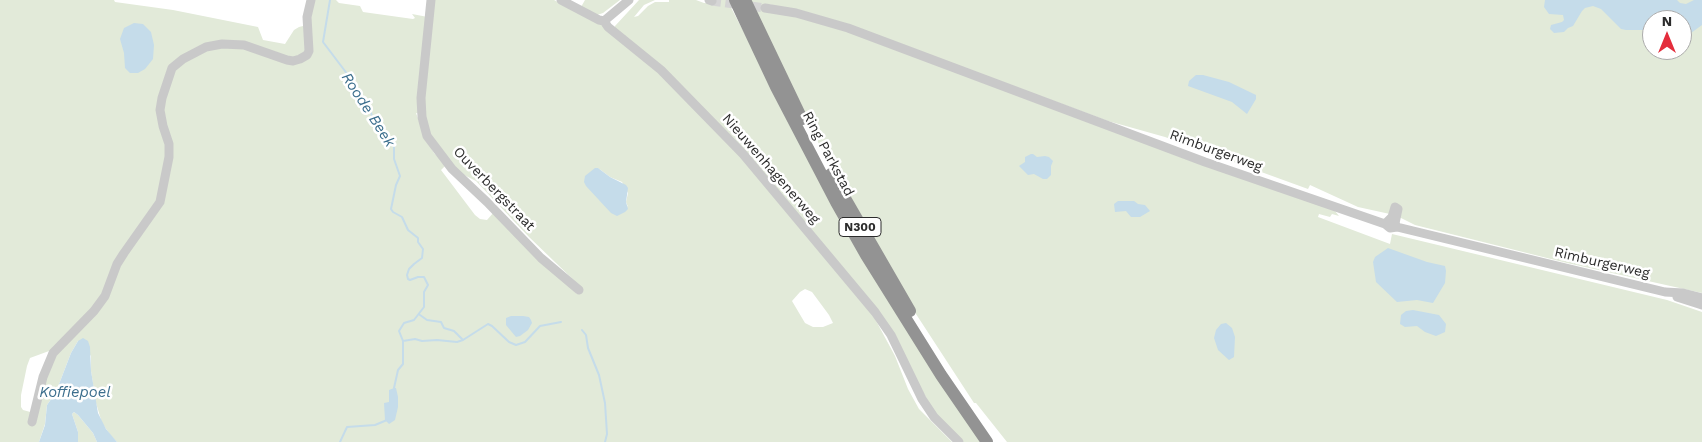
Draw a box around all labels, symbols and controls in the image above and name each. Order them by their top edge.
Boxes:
north arrow [1642,10,1692,60]
text: N [1662,13,1672,29]
water label: Roode Beek [337,69,399,151]
street label: Ring Parkstad [799,109,857,199]
street label: Nieuwenhagenerweg [719,110,823,228]
street label: Rimburgerweg [1167,126,1265,176]
street label: Ouverbergstraat [450,144,538,234]
road number: N300 [839,218,881,236]
street label: Rimburgerweg [1553,244,1651,282]
water label: Koffiepoel [39,384,111,402]

